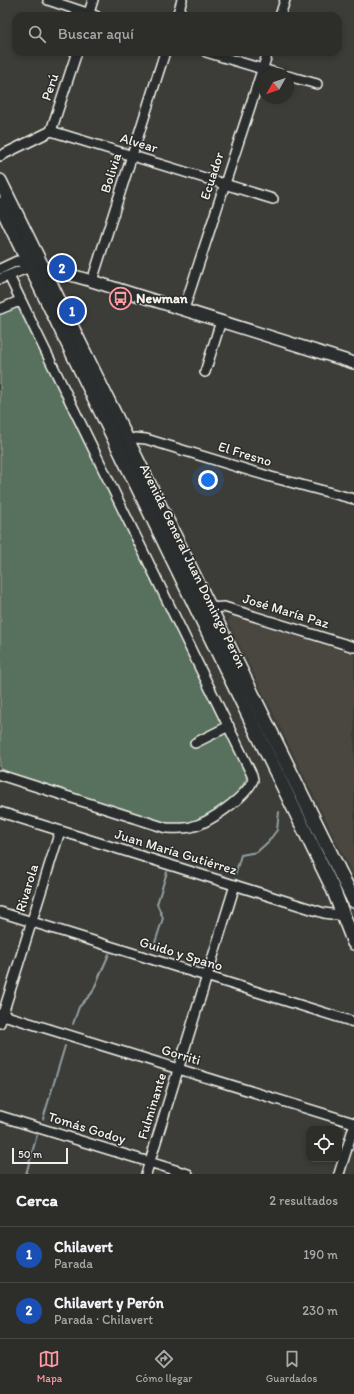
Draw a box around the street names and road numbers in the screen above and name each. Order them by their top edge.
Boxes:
street label: Perú [38,71,62,103]
street label: Alvear [118,129,160,157]
street label: Bolivia [97,150,126,195]
street label: Ecuador [196,150,228,202]
street label: El Fresno [216,438,274,470]
street label: Avenida General Juan Domingo Perón [136,461,250,671]
street label: José María Paz [241,590,332,632]
street label: Juan María Gutiérrez [113,825,240,879]
street label: Rivarola [12,861,43,914]
street label: Guido y Spano [137,933,225,975]
street label: Gorriti [159,1041,203,1069]
street label: Fulminante [134,1070,170,1141]
street label: Tomás Godoy [46,1108,128,1148]

